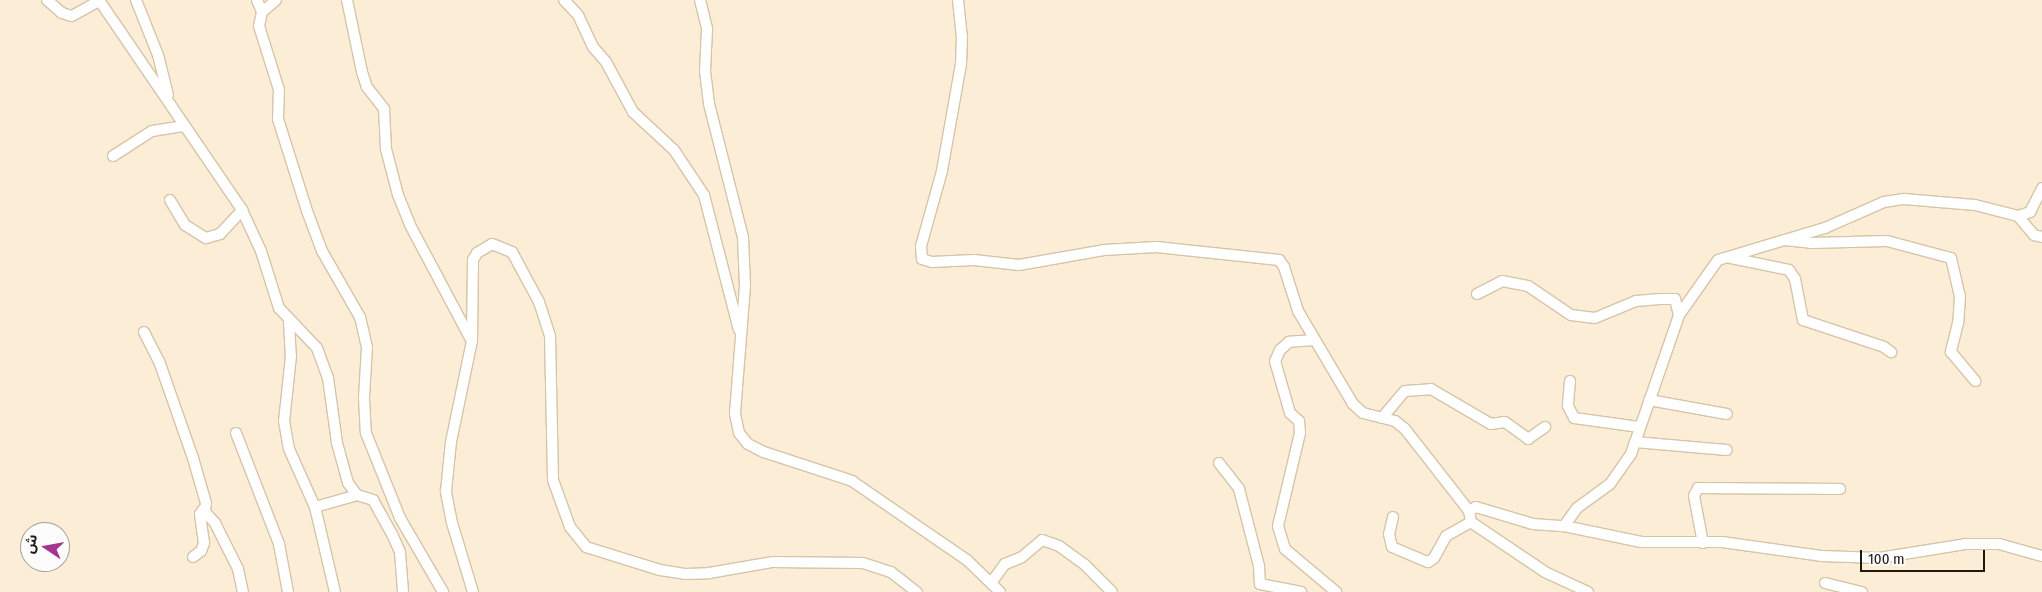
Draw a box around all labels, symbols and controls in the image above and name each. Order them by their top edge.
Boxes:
north arrow [20,522,70,572]
text: ش [21,533,41,555]
scale bar [1862,540,1987,572]
text: 100 m [1868,550,1905,568]

